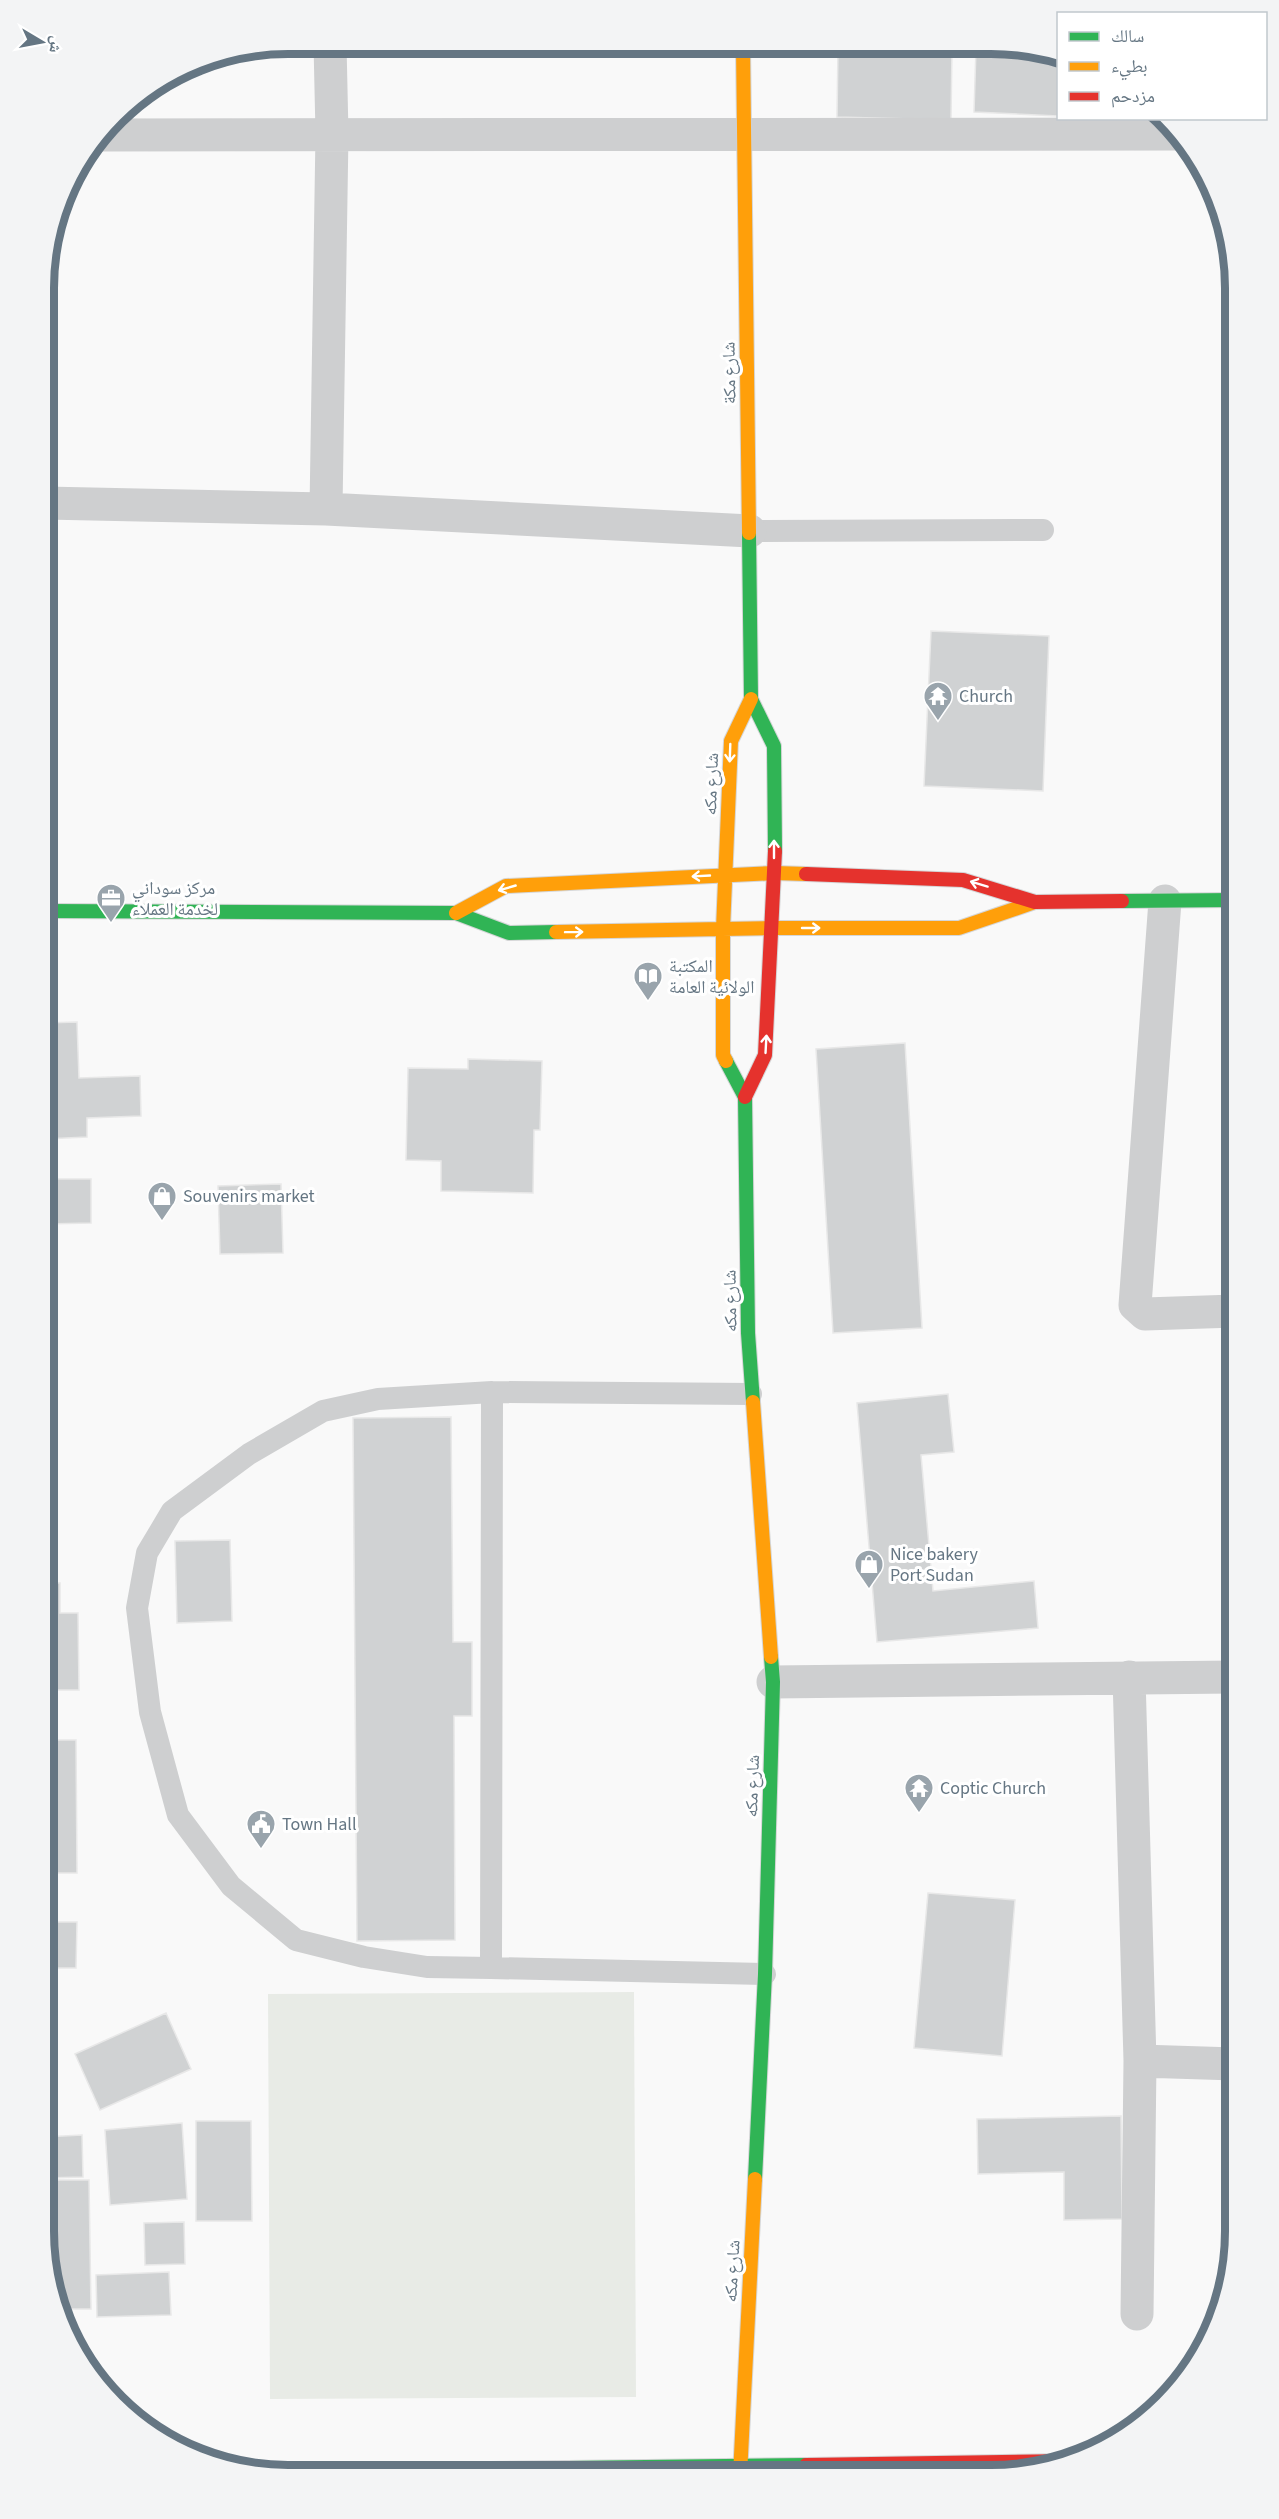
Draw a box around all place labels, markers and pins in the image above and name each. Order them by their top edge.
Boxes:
temple icon: Church [922,680,954,722]
place label: Church [959,684,1013,709]
place label: مركز سوداني لخدمة العملاء [132,876,218,922]
office icon: مركز سوداني لخدمة العملاء [95,882,127,924]
place label: المكتبة الولائية العامة [669,954,754,1000]
library icon: المكتبة الولائية العامة [632,960,664,1002]
shop icon: Souvenirs market [146,1180,178,1222]
place label: Souvenirs market [183,1184,315,1209]
place label: Nice bakery Port Sudan [890,1542,978,1588]
shop icon: Nice bakery Port Sudan [853,1548,885,1590]
temple icon: Coptic Church [903,1772,935,1814]
place label: Coptic Church [940,1776,1046,1801]
public building icon: Town Hall [245,1808,277,1850]
place label: Town Hall [282,1812,357,1837]

